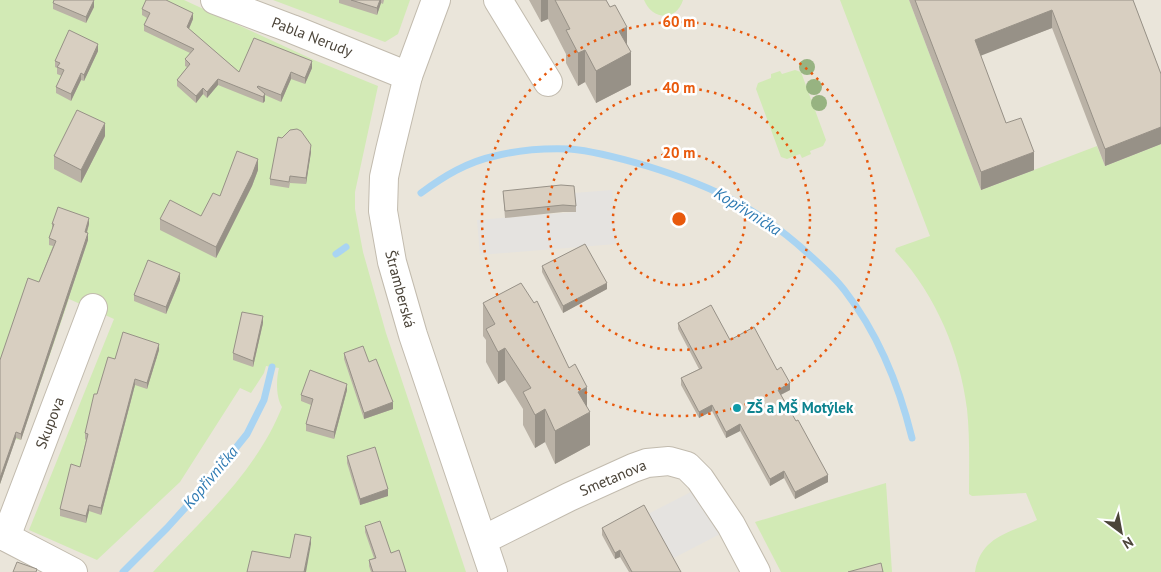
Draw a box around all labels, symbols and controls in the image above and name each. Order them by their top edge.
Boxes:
street label: Pabla Nerudy [269,12,355,61]
text: 60 m [663,12,695,31]
text: 40 m [663,78,695,97]
text: 20 m [663,143,695,162]
water label: Kopřivnička [711,183,785,240]
centre of rings [670,210,688,228]
street label: Štramberská [381,248,420,330]
street label: Skupova [31,394,68,451]
place label: ZŠ a MŠ Motýlek [747,398,854,417]
marker: ZŠ a MŠ Motýlek [731,402,743,414]
water label: Kopřivnička [178,442,242,512]
street label: Smetanova [576,455,649,500]
north arrow [1096,507,1146,557]
text: N [1119,533,1137,553]

